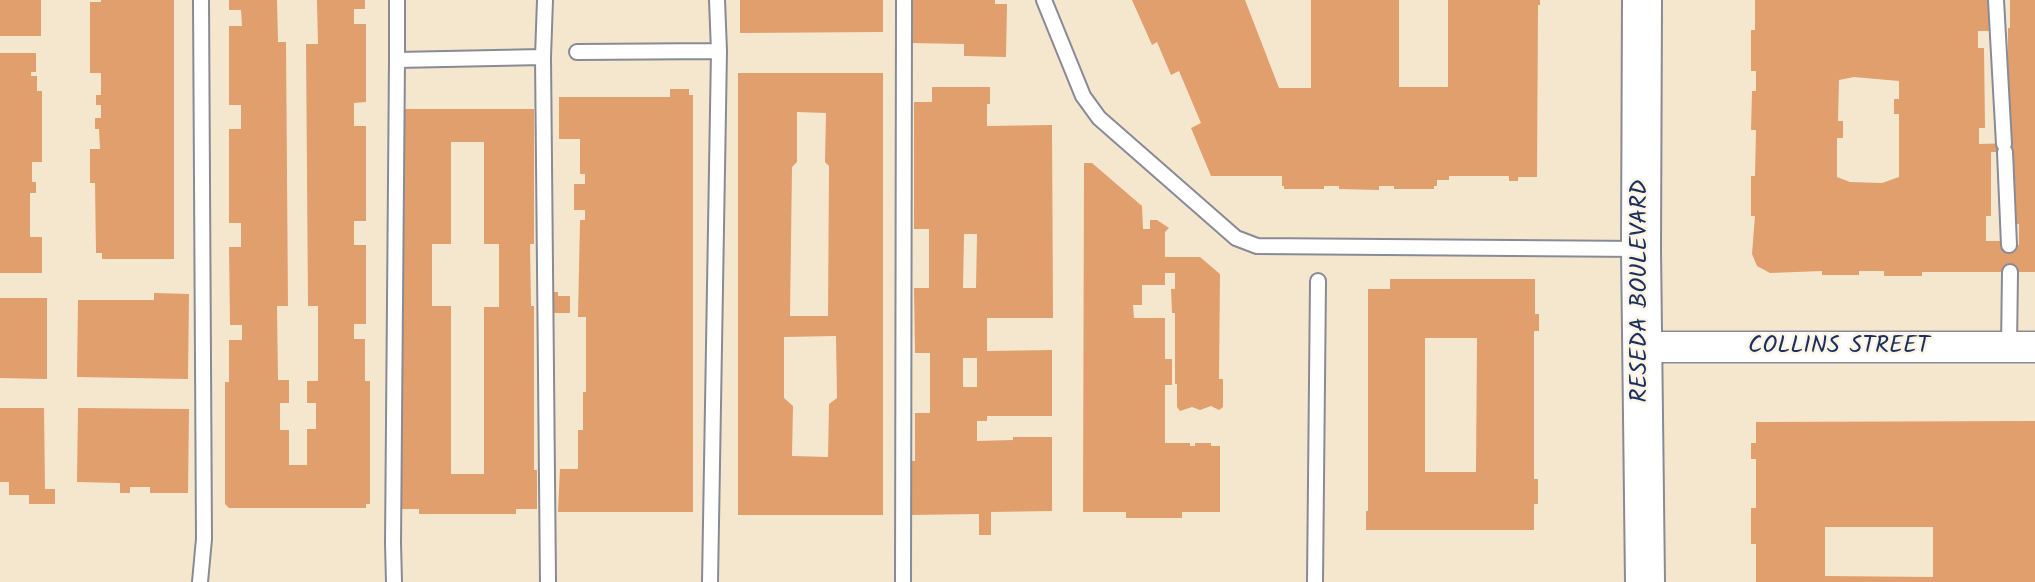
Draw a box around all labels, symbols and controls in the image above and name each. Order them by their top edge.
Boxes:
street label: RESEDA BOULEVARD [1628,180,1656,402]
street label: COLLINS STREET [1748,334,1930,362]

